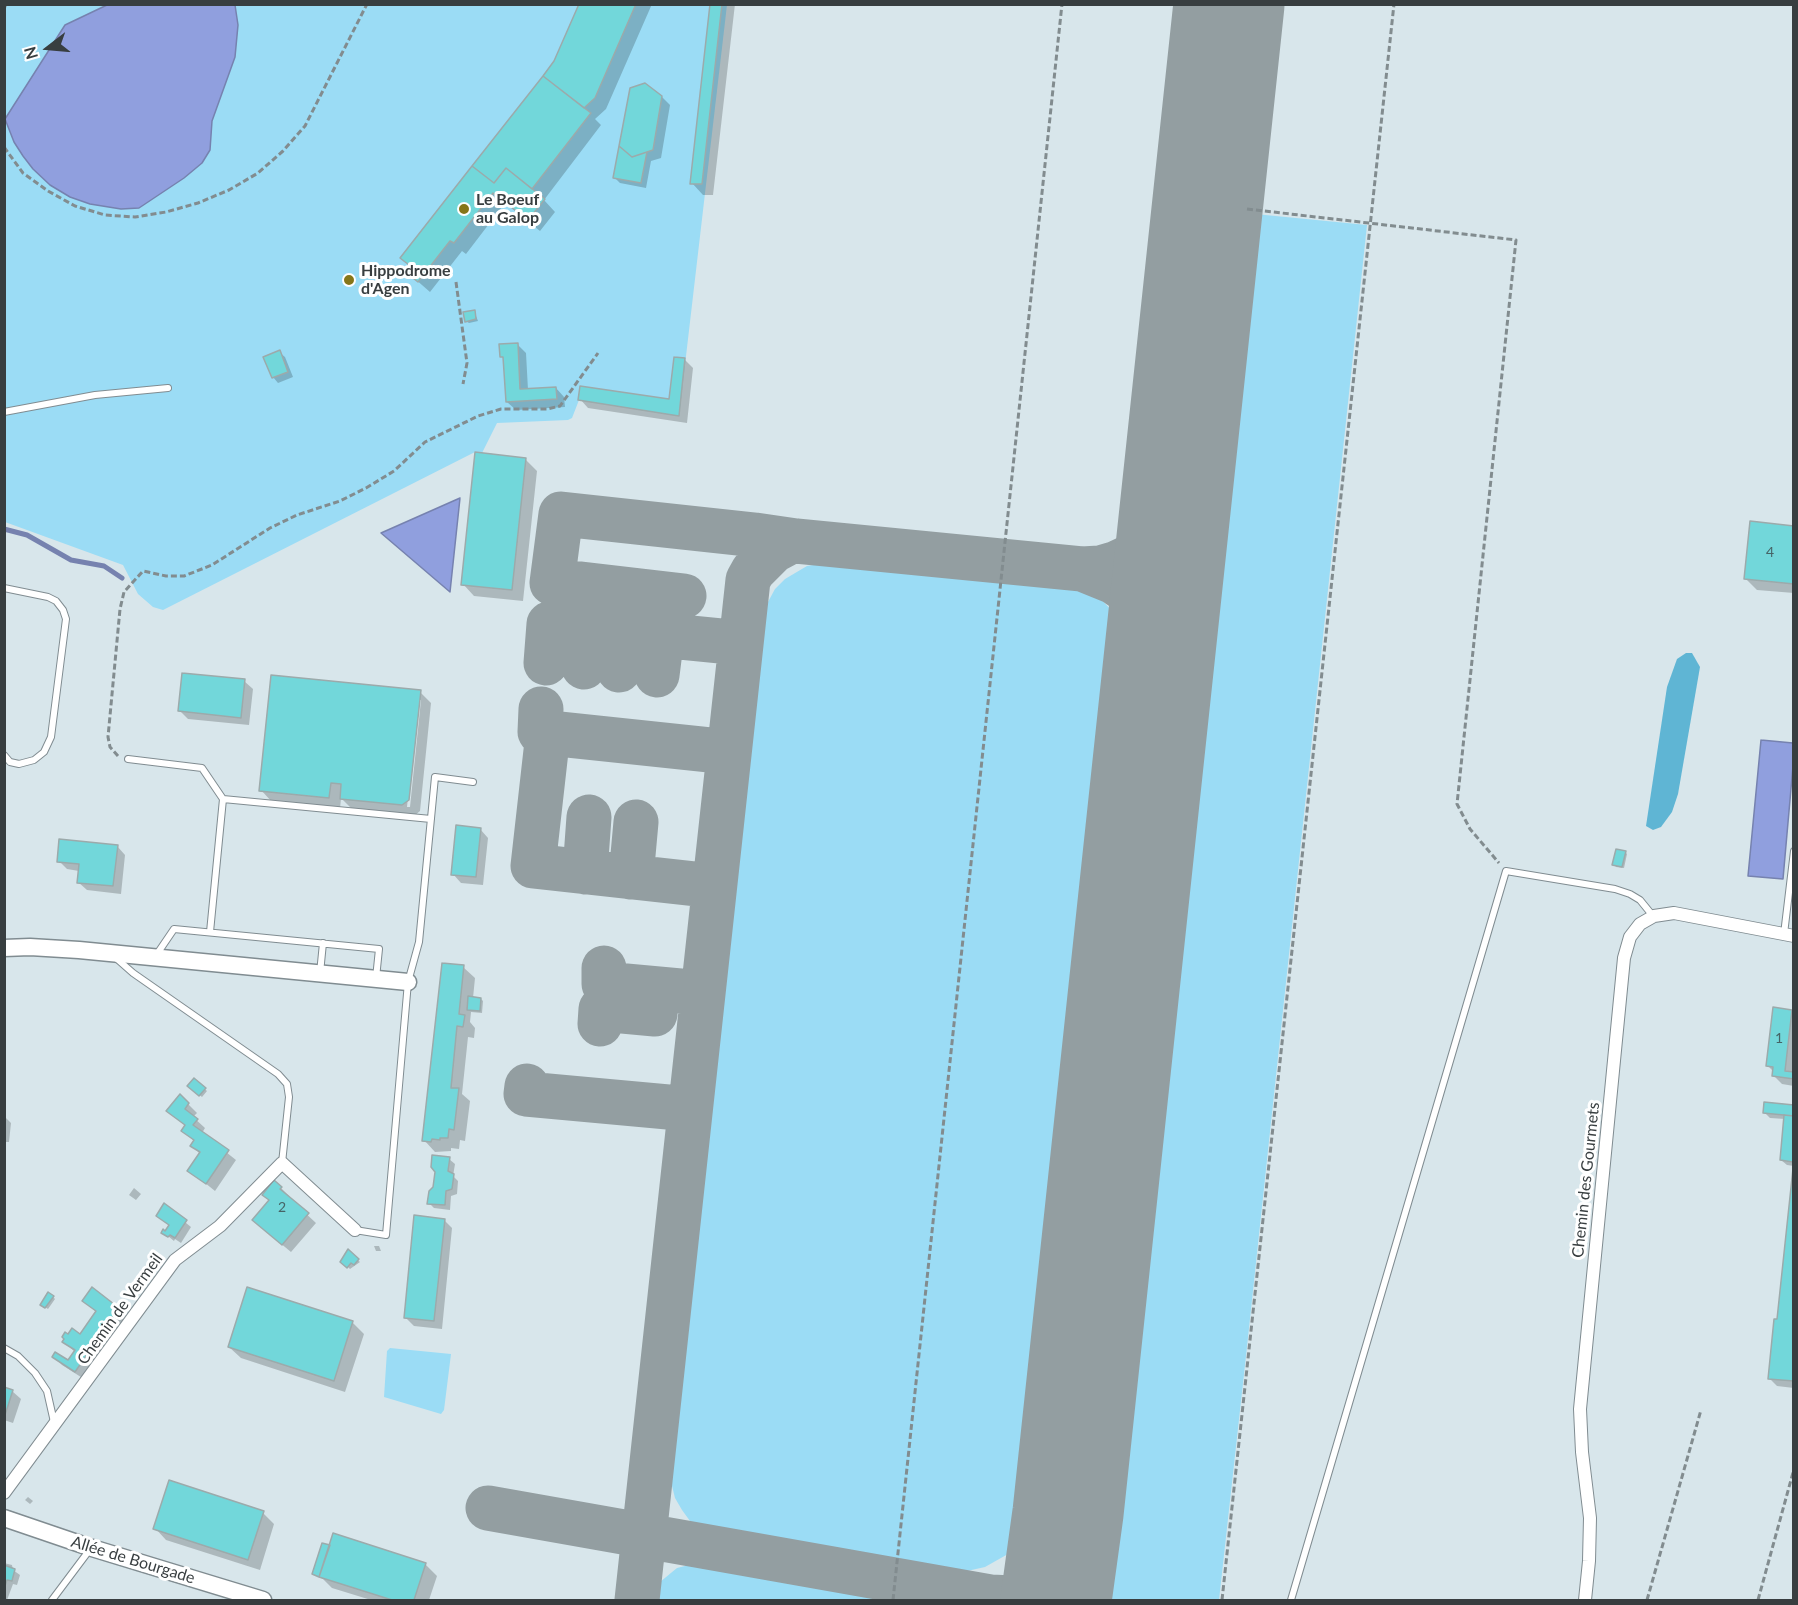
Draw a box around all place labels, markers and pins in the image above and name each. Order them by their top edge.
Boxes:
place label: Le Boeuf au Galop [476,190,539,228]
marker: Le Boeuf au Galop [457,202,471,216]
place label: Hippodrome d'Agen [361,261,451,299]
marker: Hippodrome d'Agen [342,273,356,287]

